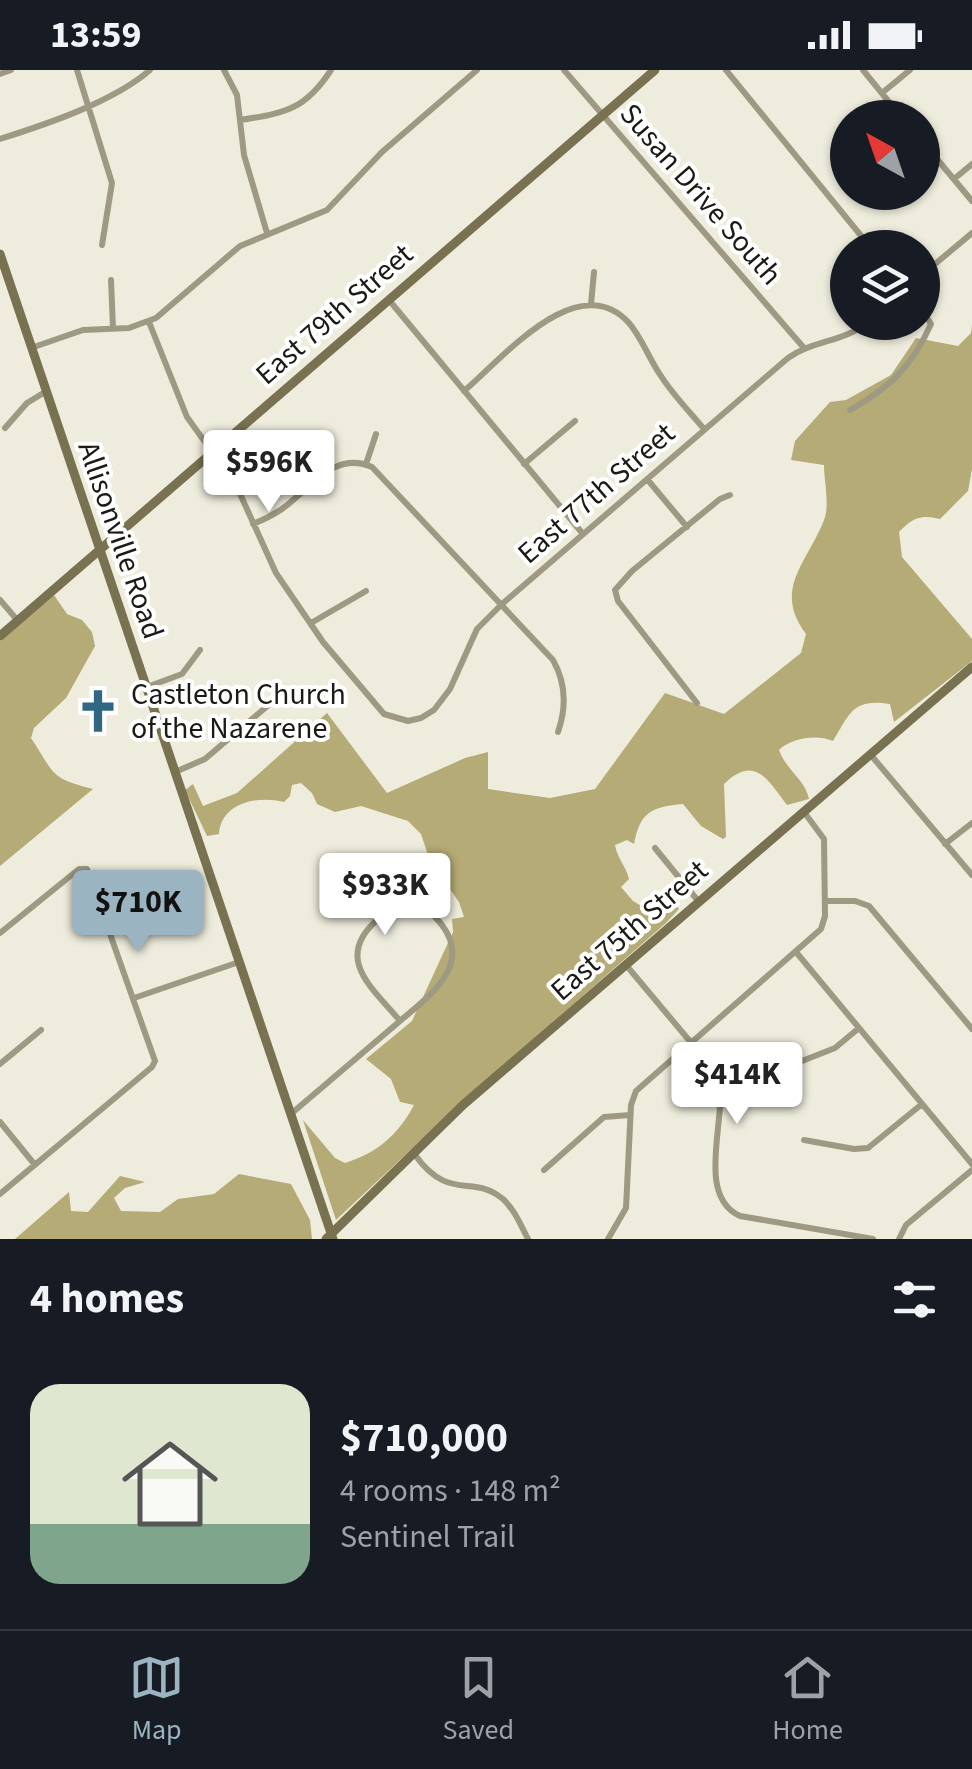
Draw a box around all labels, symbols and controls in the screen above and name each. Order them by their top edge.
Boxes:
text: 13:59 [50,8,142,62]
street label: Susan Drive South [609,94,792,295]
north arrow [830,100,940,210]
map controls [830,100,940,340]
button: layers [830,230,940,340]
street label: East 79th Street [246,234,423,395]
street label: East 77th Street [508,413,685,574]
pin: $596K [199,430,339,515]
street label: Allisonville Road [67,436,174,645]
text: $596K [225,439,313,485]
place label: Castleton Church of the Nazarene [131,673,346,750]
church icon: Castleton Church of the Nazarene [74,687,122,735]
street label: East 75th Street [541,850,718,1011]
pin: $933K [315,853,455,938]
text: $933K [341,862,429,908]
pin: $710K [68,870,208,955]
text: $710K [94,879,182,925]
pin: $414K [667,1042,807,1127]
text: $414K [693,1051,781,1097]
text: 4 homes [30,1269,184,1329]
icon: filters [887,1272,942,1327]
text: $710,000 [340,1408,508,1468]
icon: home [110,1424,230,1544]
text: 4 rooms · 148 m² [340,1468,561,1514]
text: Sentinel Trail [340,1514,515,1560]
tab: Map [129,1650,184,1750]
tab: Saved [442,1650,514,1750]
tab: Home [772,1650,843,1750]

